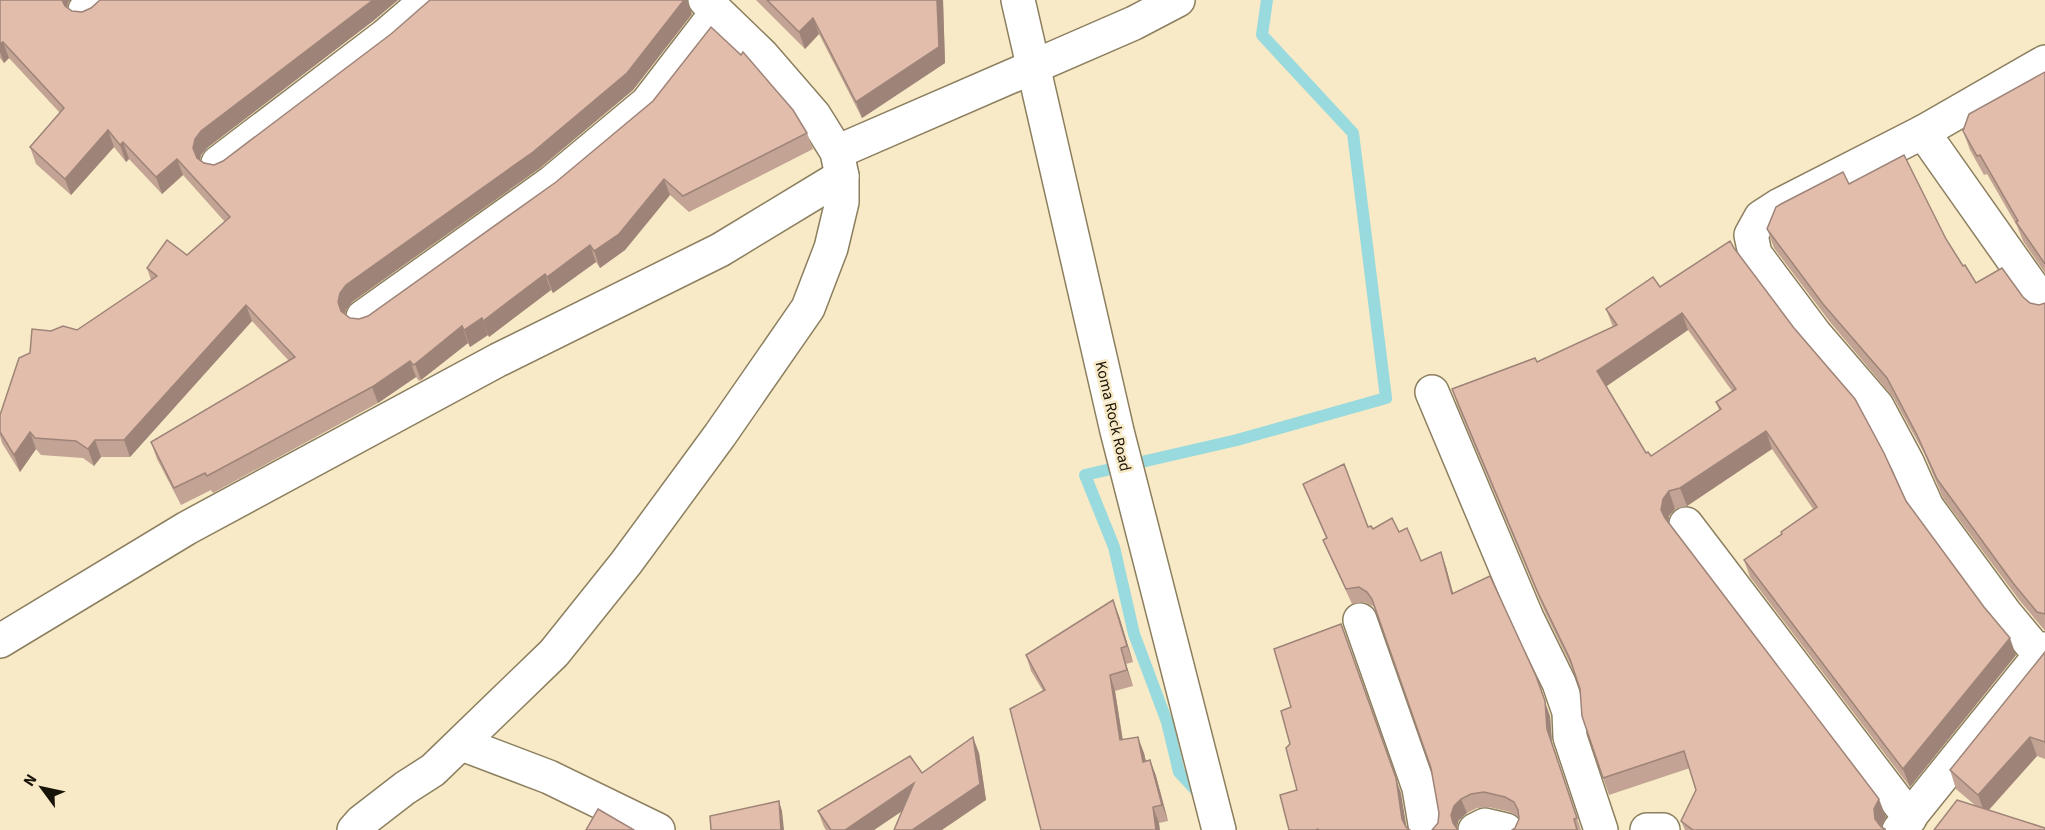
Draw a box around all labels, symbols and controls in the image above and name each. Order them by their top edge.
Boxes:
street label: Koma Rock Road [1090,359,1136,474]
north arrow [12,758,72,818]
text: N [18,770,42,791]

